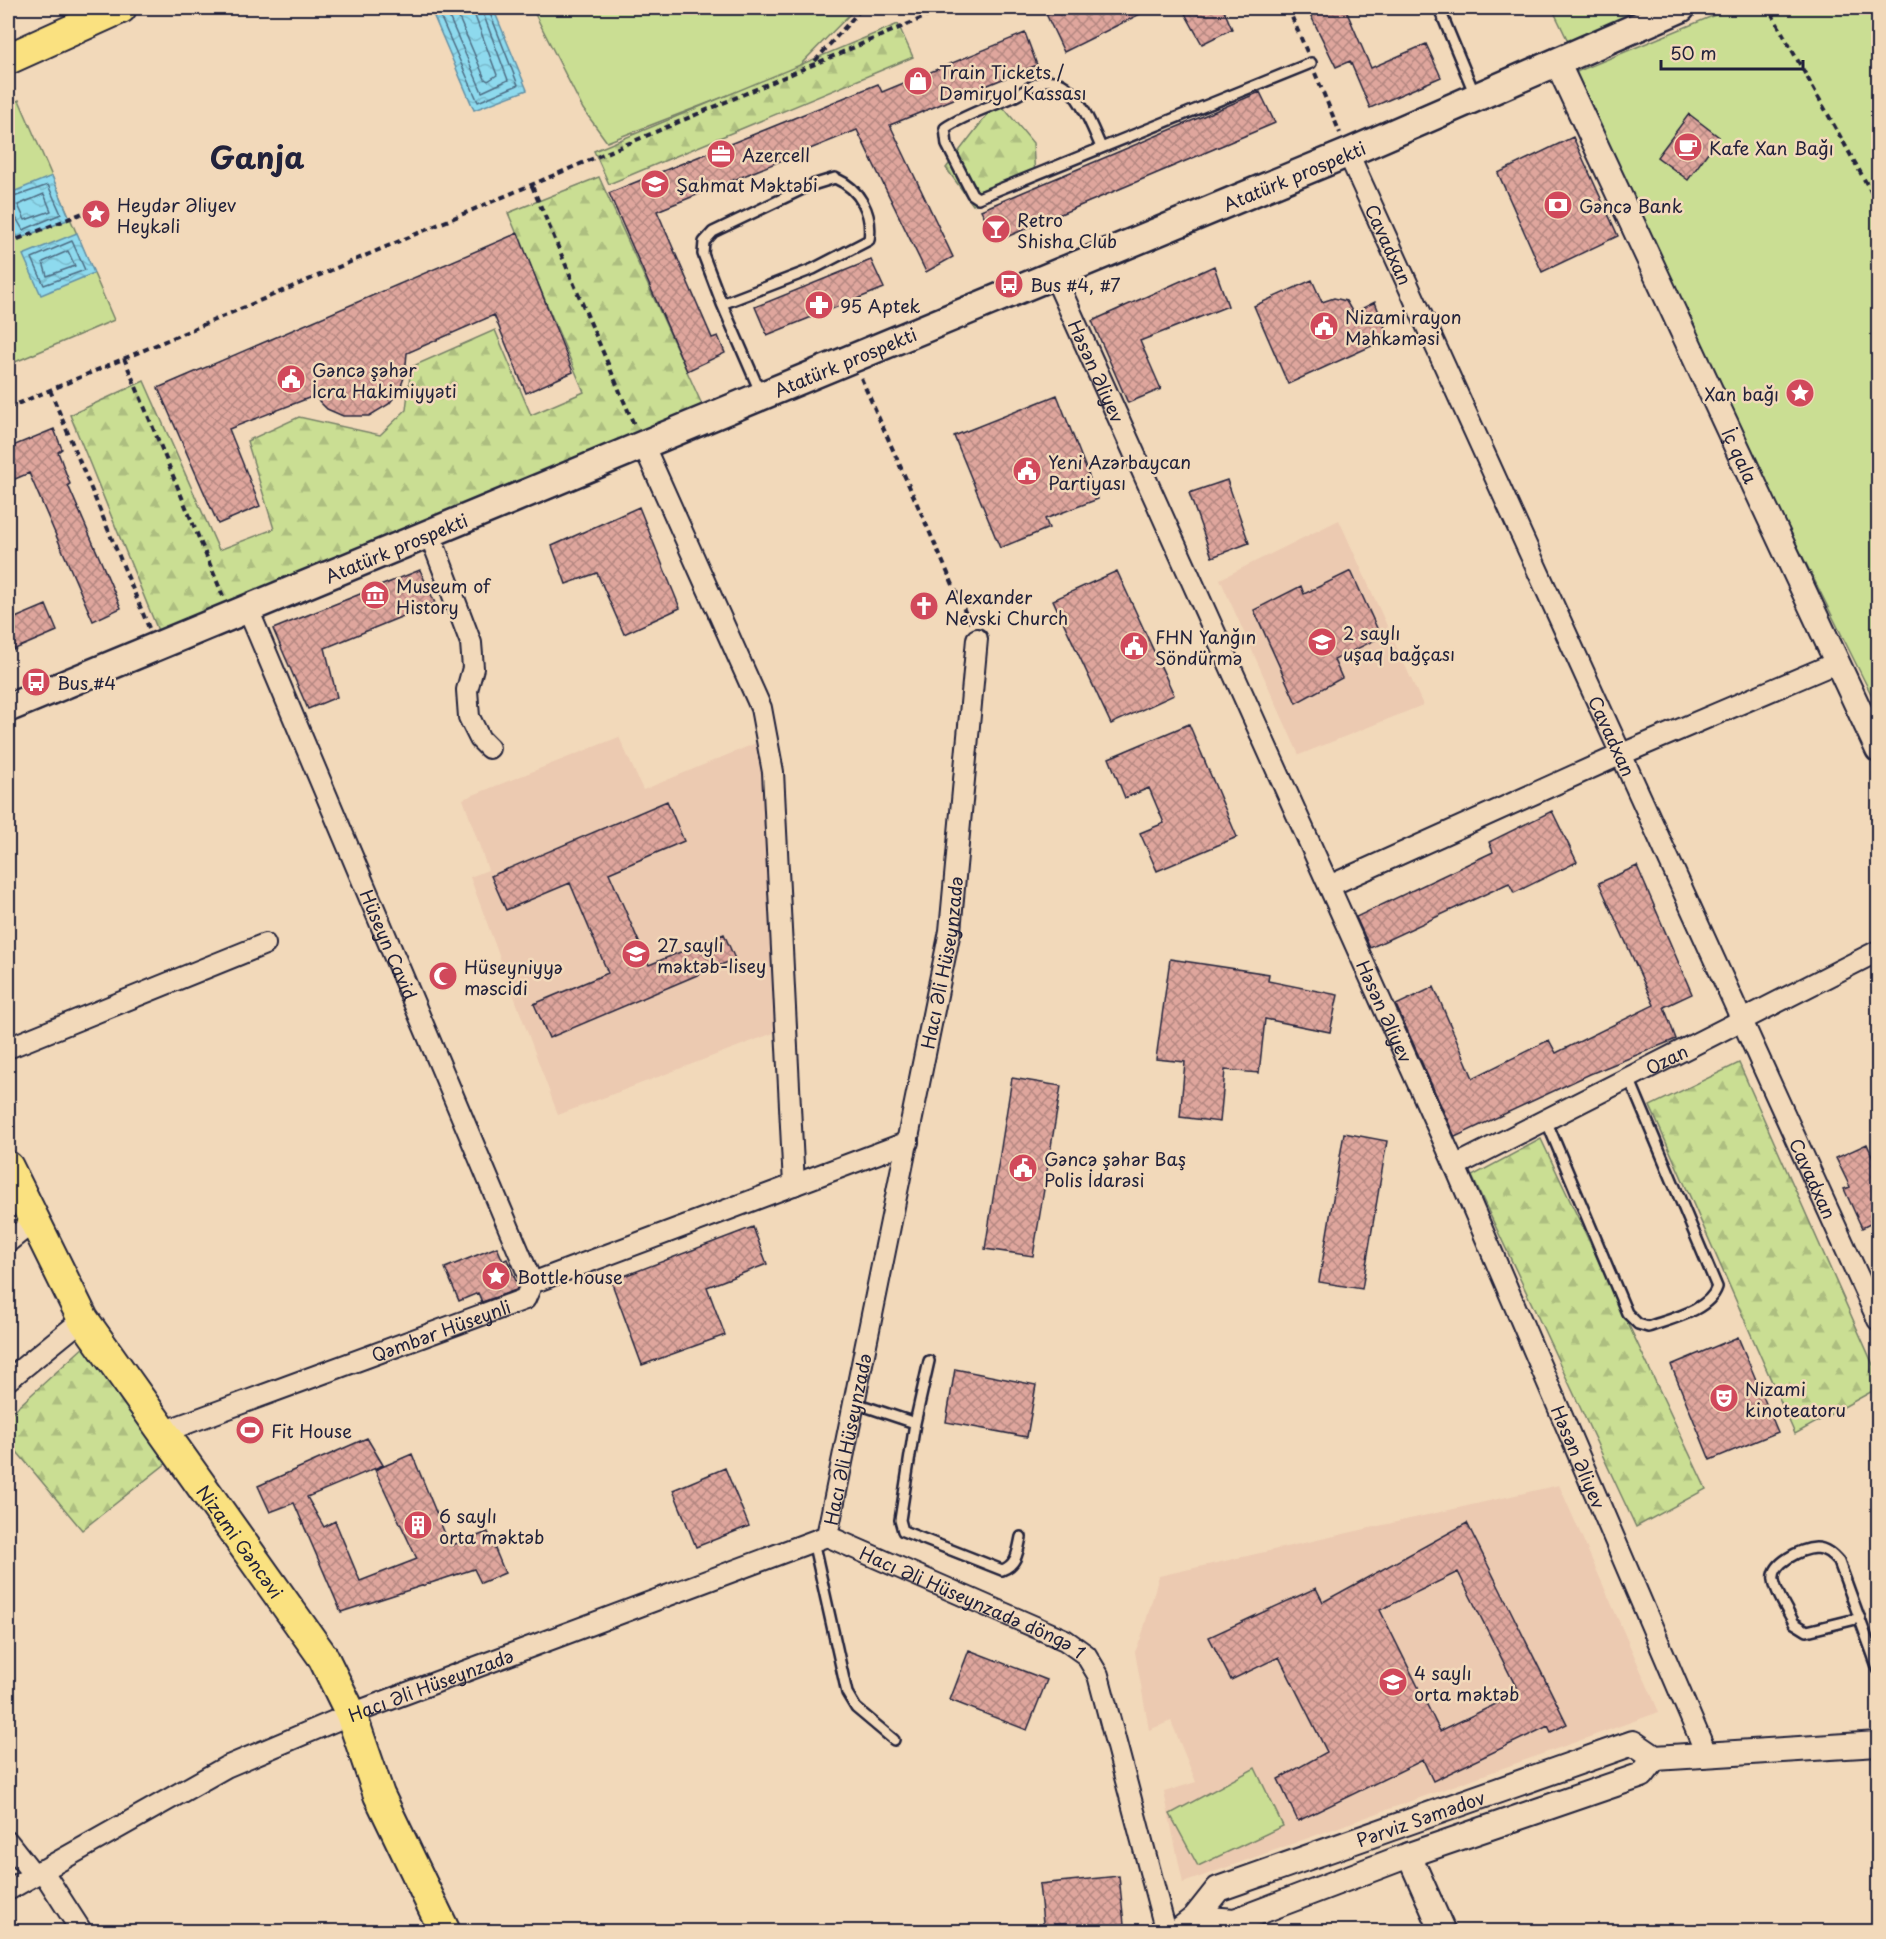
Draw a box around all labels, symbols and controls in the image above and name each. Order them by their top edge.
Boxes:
scale bar [1661,33,1804,71]
text: 50 m [1670,39,1717,66]
place label: Train Tickets / Dəmiryol Kassası [939,58,1087,106]
shop icon: Train Tickets / Dəmiryol Kassası [902,65,934,97]
cafe icon: Kafe Xan Bağı [1672,131,1704,163]
district label: Ganja [209,134,305,179]
street label: Atatürk prospekti [1219,134,1370,217]
place label: Kafe Xan Bağı [1709,134,1834,161]
office icon: Azercell [705,138,737,170]
place label: Azercell [742,141,810,168]
school or university icon: Şahmat Məktəbi [639,168,671,200]
place label: Şahmat Məktəbi [676,171,818,198]
bank icon: Gəncə Bank [1542,189,1574,221]
place label: Heydər Əliyev Heykəli [117,191,236,239]
place label: Gəncə Bank [1579,192,1683,219]
place icon: Heydər Əliyev Heykəli [80,198,112,230]
street label: Cavadxan [1359,199,1419,289]
place label: Retro Shisha Club [1017,206,1117,254]
bar icon: Retro Shisha Club [980,213,1012,245]
bus stop icon: Bus #4, #7 [993,268,1025,300]
place label: Bus #4, #7 [1030,271,1121,298]
pharmacy icon: 95 Aptek [803,289,835,321]
place label: 95 Aptek [840,292,921,319]
place label: Nizami rayon Məhkəməsi [1345,303,1462,351]
public building icon: Nizami rayon Məhkəməsi [1308,310,1340,342]
street label: Həsən Əliyev [1062,315,1132,426]
street label: Atatürk prospekti [770,320,921,403]
place label: Gəncə şəhər İcra Hakimiyyəti [312,356,457,404]
public building icon: Gəncə şəhər İcra Hakimiyyəti [275,363,307,395]
place icon: Xan bağı [1784,377,1816,409]
place label: Xan bağı [1704,380,1779,407]
street label: İç qala [1716,423,1765,488]
place label: Yeni Azərbaycan Partiyası [1048,448,1191,496]
public building icon: Yeni Azərbaycan Partiyası [1011,455,1043,487]
street label: Atatürk prospekti [320,506,472,589]
place label: Museum of History [396,572,492,620]
museum icon: Museum of History [359,579,391,611]
place label: Alexander Nevski Church [945,583,1068,631]
church icon: Alexander Nevski Church [908,590,940,622]
place label: 2 saylı uşaq bağçası [1343,619,1455,667]
place label: FHN Yanğın Söndürmə [1155,623,1256,671]
school or university icon: 2 saylı uşaq bağçası [1306,626,1338,658]
public building icon: FHN Yanğın Söndürmə [1118,630,1150,662]
bus stop icon: Bus #4 [20,666,52,698]
place label: Bus #4 [57,669,116,696]
street label: Cavadxan [1583,691,1643,780]
street label: Hacı Əli Hüseynzadə [913,875,969,1051]
street label: Hüseyn Cavid [354,885,424,1004]
place label: 27 saylı məktəb-lisey [657,931,766,979]
school or university icon: 27 saylı məktəb-lisey [620,938,652,970]
place label: Hüseyniyyə məscidi [464,953,563,1001]
street label: Həsən Əliyev [1350,955,1420,1066]
mosque icon: Hüseyniyyə məscidi [427,960,459,992]
street label: Ozan [1640,1037,1692,1081]
street label: Cavadxan [1784,1133,1844,1223]
place label: Gəncə şəhər Baş Polis İdarəsi [1044,1145,1186,1193]
public building icon: Gəncə şəhər Baş Polis İdarəsi [1007,1152,1039,1184]
place icon: Bottle house [480,1260,512,1292]
place label: Bottle house [517,1263,623,1290]
street label: Qəmbər Hüseynli [367,1292,514,1368]
street label: Hacı Əli Hüseynzadə [816,1351,877,1527]
place label: Nizami kinoteatoru [1745,1375,1846,1423]
theatre icon: Nizami kinoteatoru [1708,1382,1740,1414]
street label: Həsən Əliyev [1545,1401,1613,1512]
sports icon: Fit House [234,1414,266,1446]
place label: Fit House [271,1417,352,1444]
street label: Nizami Gəncəvi [191,1479,290,1603]
place label: 6 saylı orta məktəb [439,1502,544,1550]
building icon: 6 saylı orta məktəb [402,1509,434,1541]
street label: Hacı Əli Hüseynzadə döngə 1 [856,1539,1092,1664]
street label: Hacı Əli Hüseynzadə [344,1641,517,1728]
place label: 4 saylı orta məktəb [1414,1659,1519,1707]
school or university icon: 4 saylı orta məktəb [1377,1666,1409,1698]
street label: Pərviz Səmədov [1352,1783,1489,1853]

